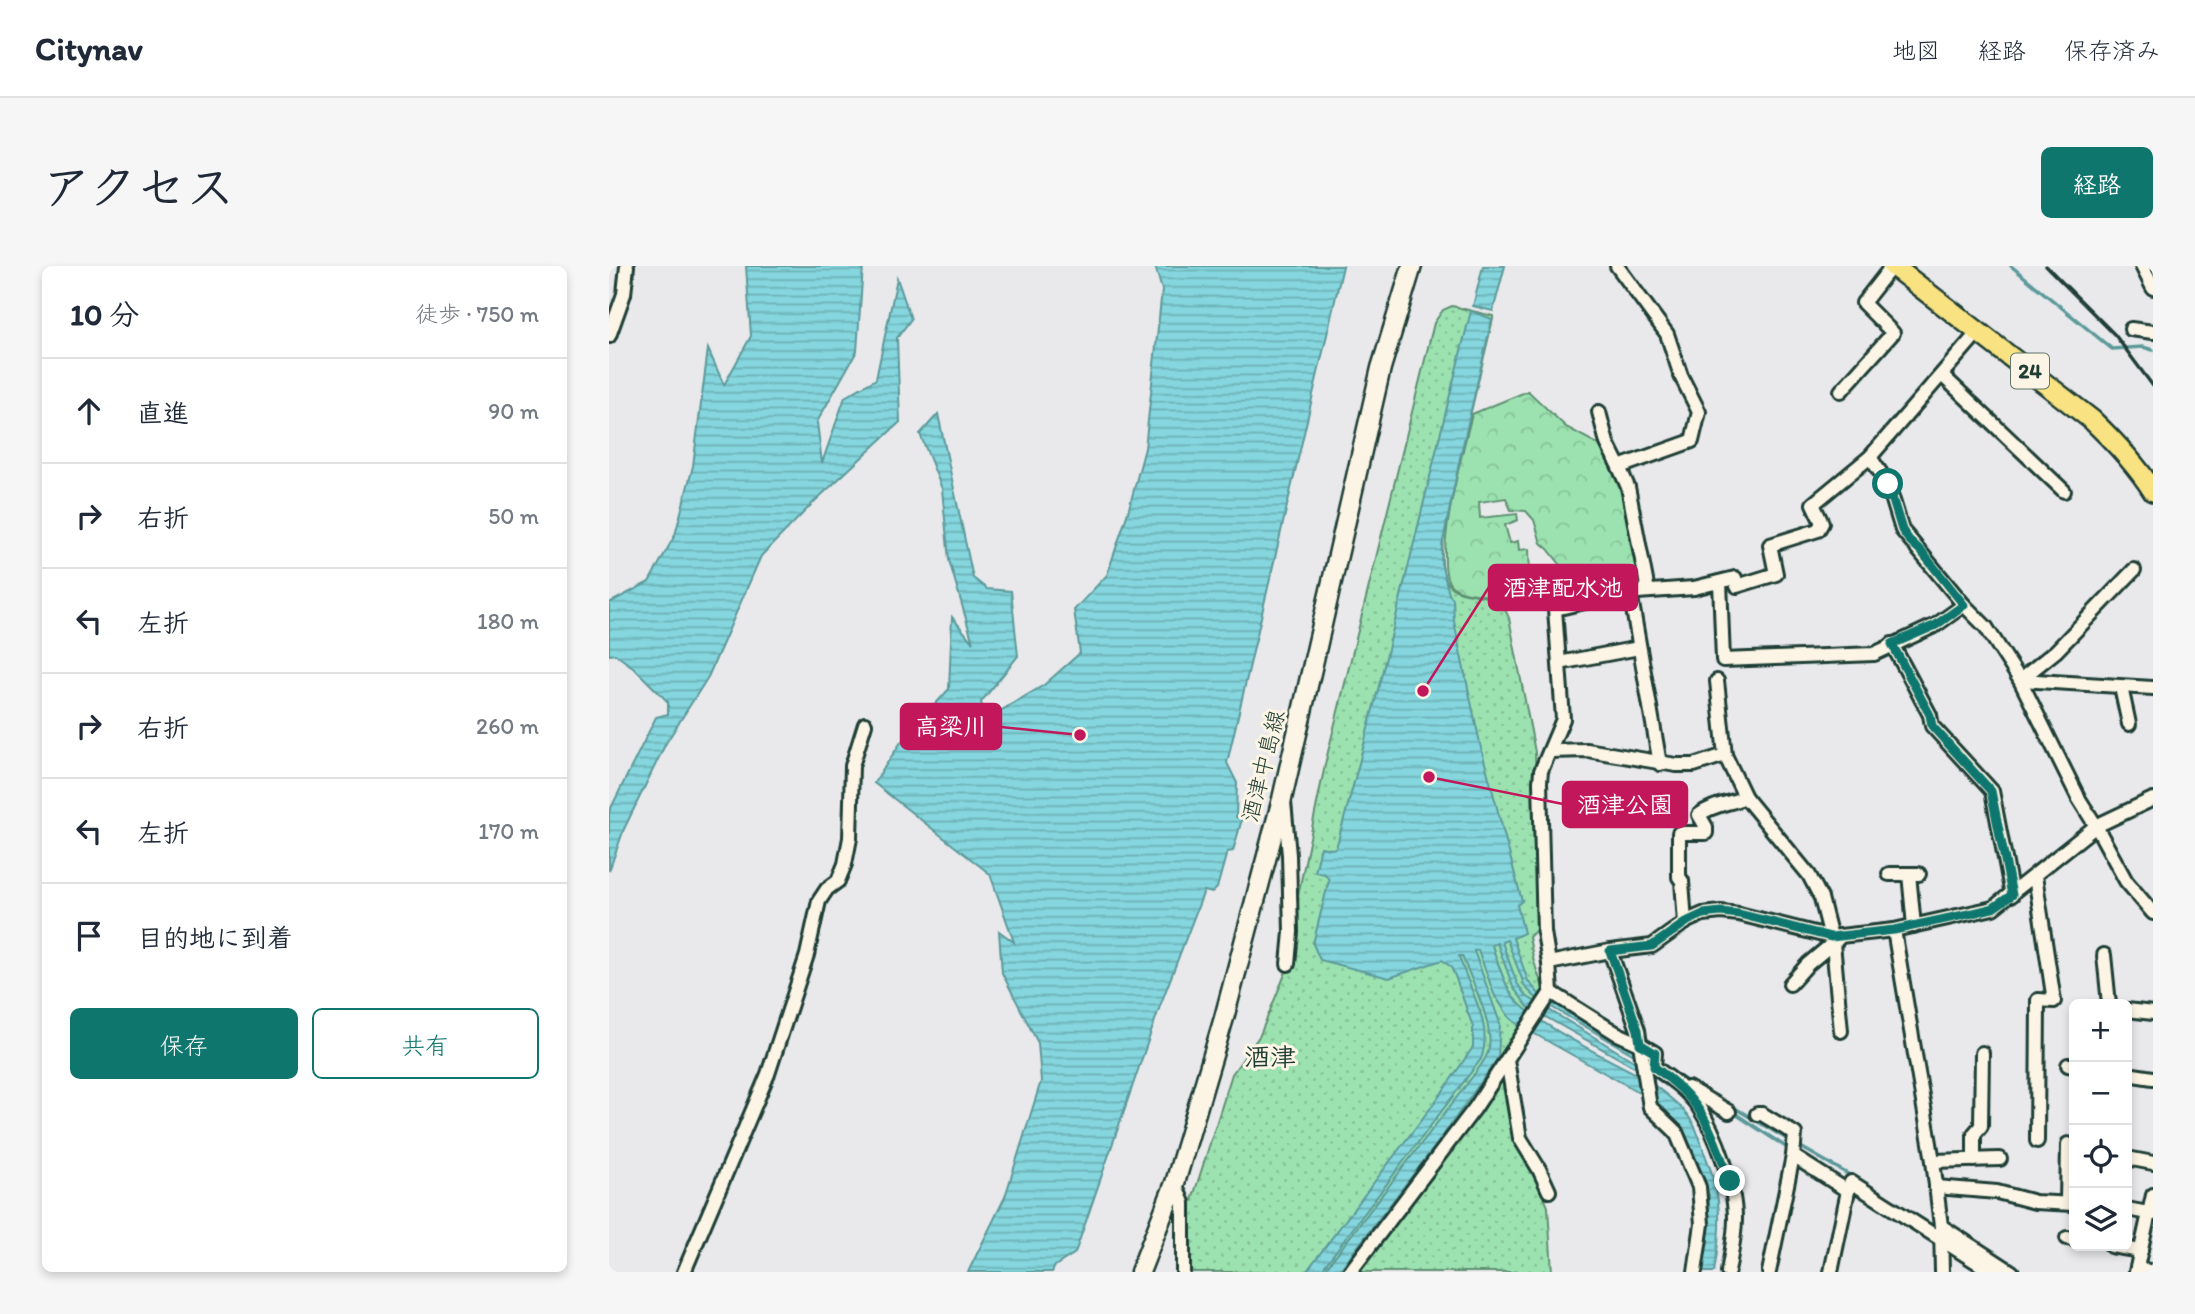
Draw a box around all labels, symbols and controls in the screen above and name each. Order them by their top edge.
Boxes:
text: Citynav [35,29,143,68]
text: 地図 [1892,36,1940,65]
text: 経路 [1978,36,2026,65]
text: 保存済み [2064,36,2160,65]
button: 経路 [2041,147,2153,218]
text: アクセス [42,157,235,216]
text: 10 分 [70,296,139,333]
text: 徒歩 · 750 m [415,300,539,328]
road number: 24 [2011,354,2049,388]
icon: ahead [70,392,108,430]
text: 直進 [137,397,189,429]
text: 90 m [488,397,539,425]
route start [1872,468,1903,499]
icon: right [70,497,108,535]
text: 右折 [137,502,189,534]
text: 50 m [488,502,539,530]
callout: 酒津配水池 [1489,565,1637,610]
text: 酒津配水池 [1503,573,1623,602]
icon: left [70,602,108,640]
text: 左折 [137,607,189,639]
text: 180 m [477,607,539,635]
callout: 高梁川 [901,704,1001,749]
icon: right [70,707,108,745]
street label: 酒津中島線 [1236,707,1290,825]
text: 右折 [137,712,189,744]
text: 260 m [476,712,539,740]
text: 高梁川 [915,712,987,741]
callout: 酒津公園 [1563,782,1687,827]
text: 酒津公園 [1577,790,1673,819]
icon: left [70,812,108,850]
text: 左折 [137,817,189,849]
text: 170 m [478,817,539,845]
icon: arrive [70,917,108,955]
text: 目的地に到着 [137,922,293,954]
map controls [2069,999,2132,1251]
button: + [2069,999,2132,1062]
button: 保存 [70,1008,298,1079]
button: 共有 [312,1008,539,1079]
district label: 酒津 [1244,1041,1296,1073]
button: − [2069,1062,2132,1125]
button: locate [2069,1125,2132,1188]
route end [1714,1165,1745,1196]
button: layers [2069,1188,2132,1251]

